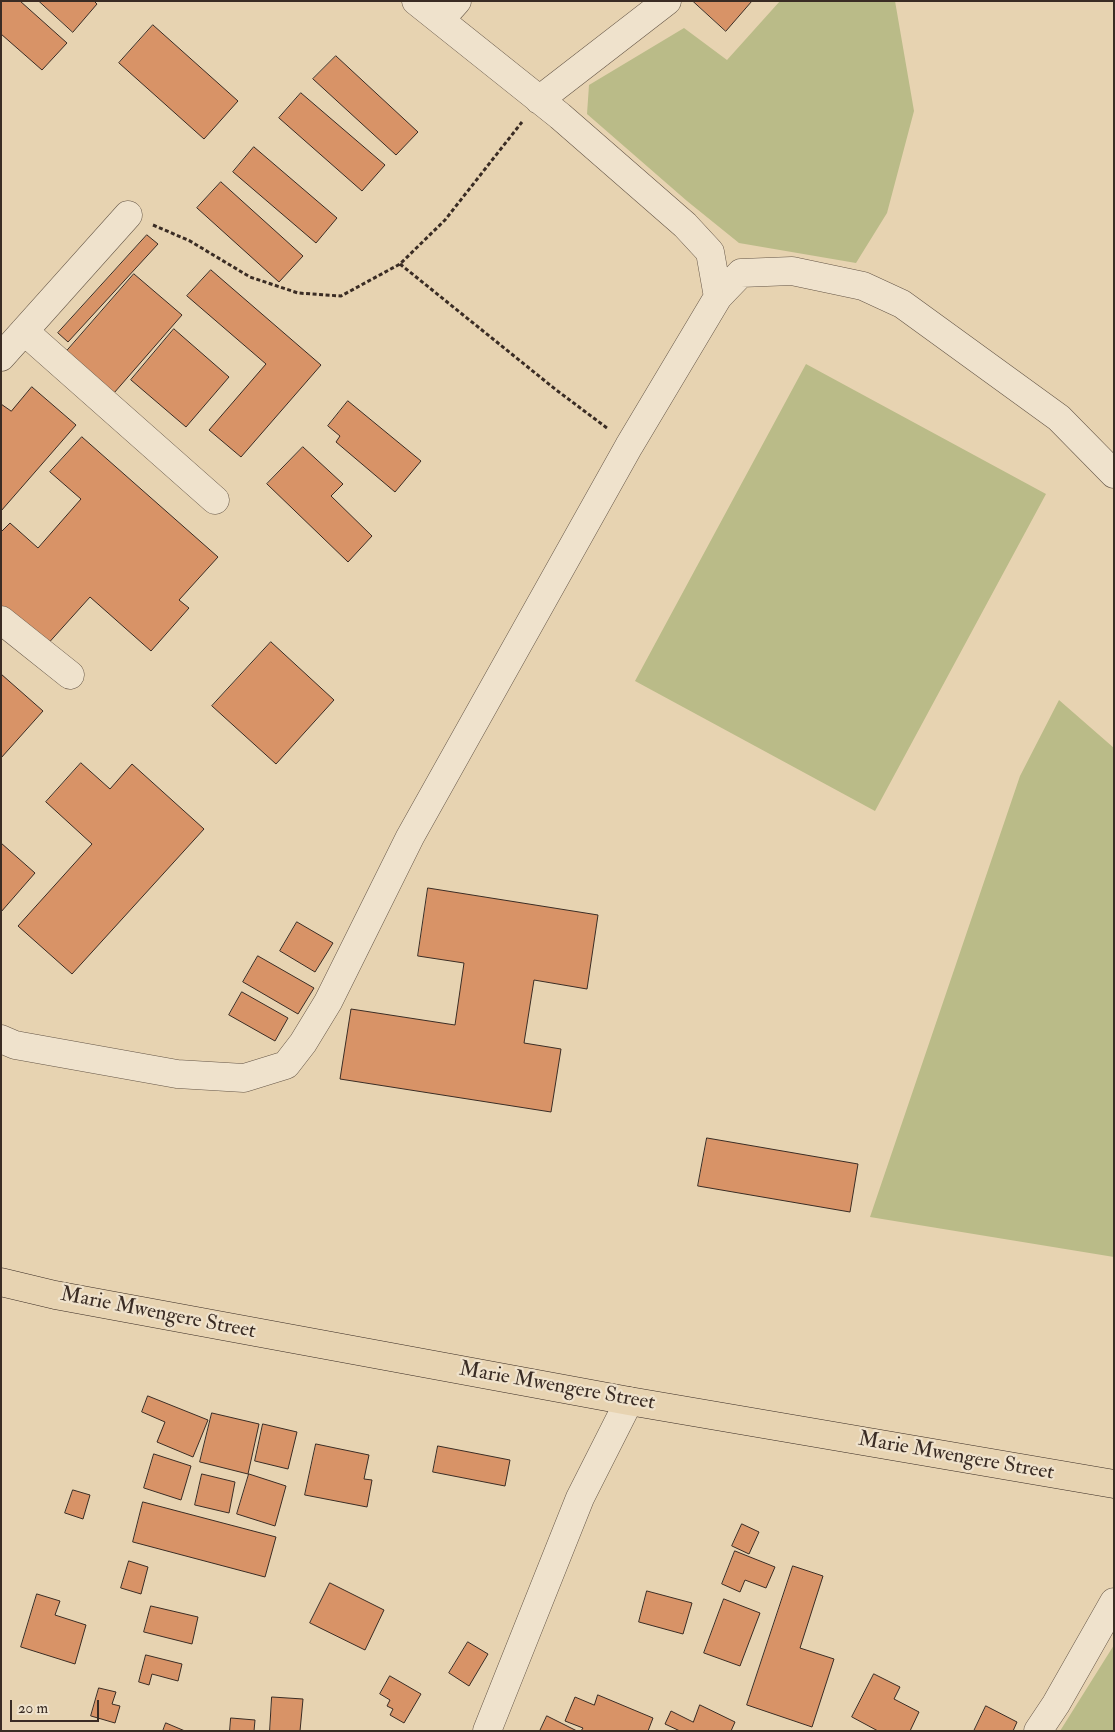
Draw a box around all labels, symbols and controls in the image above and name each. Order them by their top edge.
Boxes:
street label: Marie Mwengere Street [58,1283,258,1345]
street label: Marie Mwengere Street [457,1357,657,1417]
street label: Marie Mwengere Street [856,1427,1056,1487]
scale bar [12,1690,101,1722]
text: 20 m [18,1699,48,1718]

